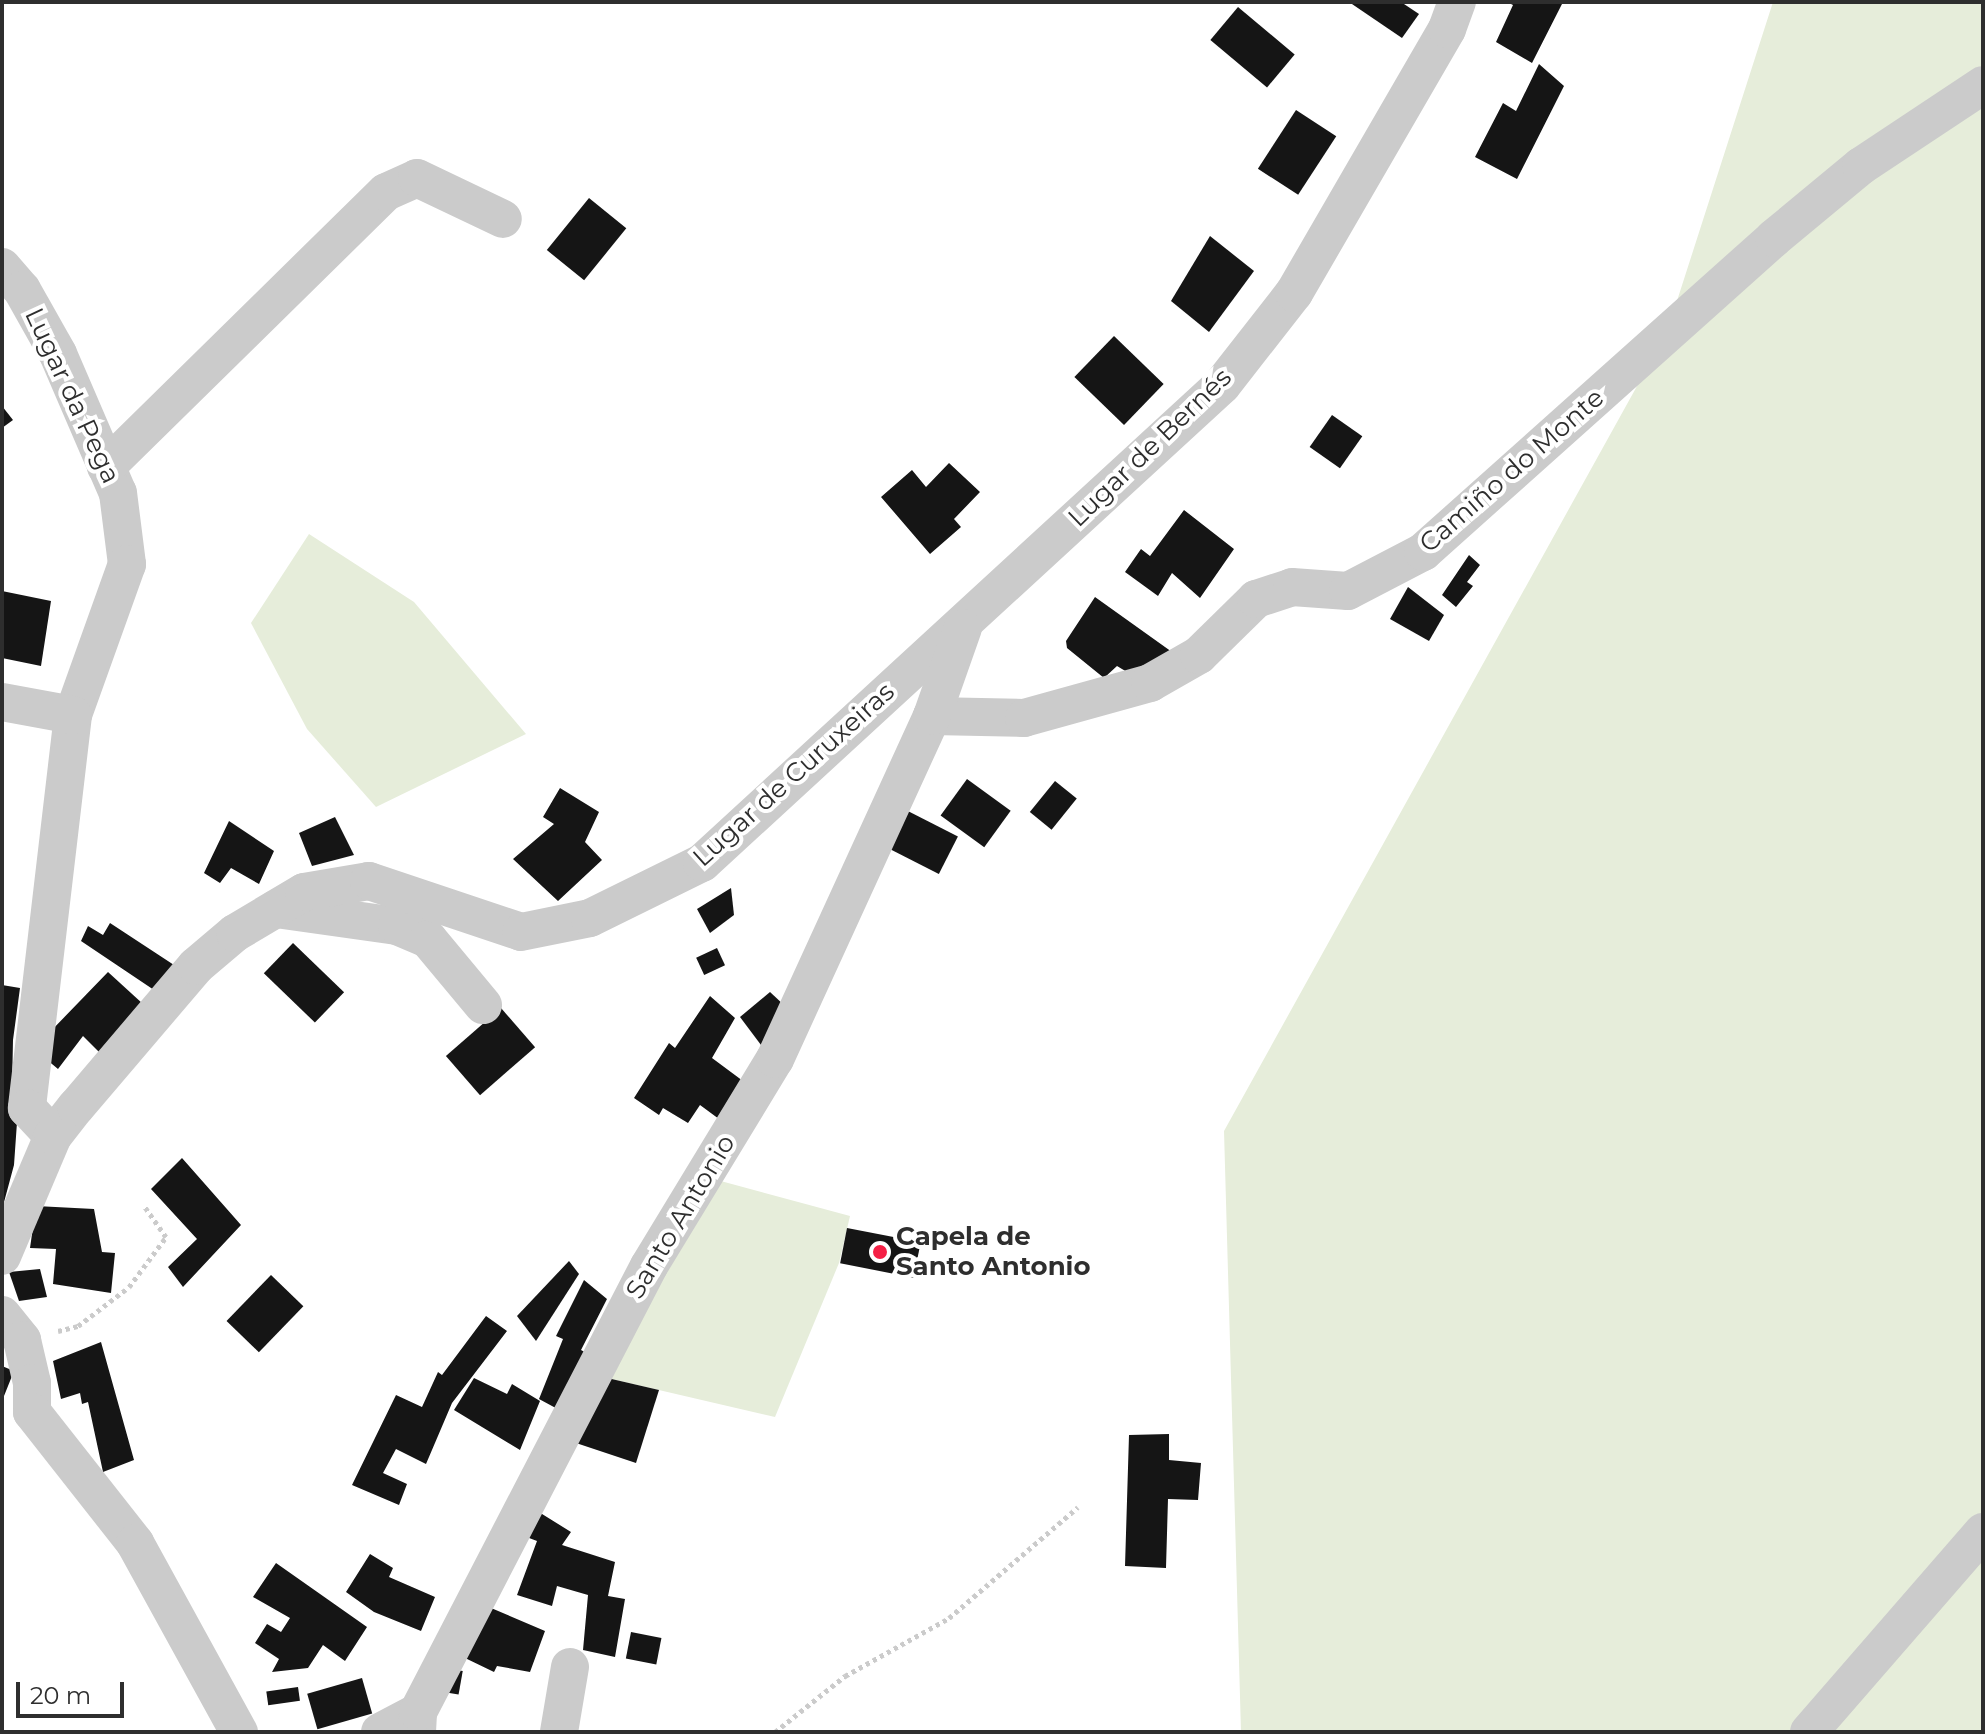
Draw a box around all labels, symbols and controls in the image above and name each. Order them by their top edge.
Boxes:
street label: Lugar da Pega [18,303,126,489]
street label: Lugar de Bernés [1062,362,1238,534]
street label: Camiño do Monte [1413,382,1611,560]
street label: Lugar de Curuxeiras [687,676,901,874]
street label: Santo Antonio [620,1129,742,1305]
place label: Capela de Santo Antonio [896,1221,1090,1282]
marker: Capela de Santo Antonio [871,1243,889,1261]
scale bar [20,1666,128,1716]
text: 20 m [30,1681,91,1710]

